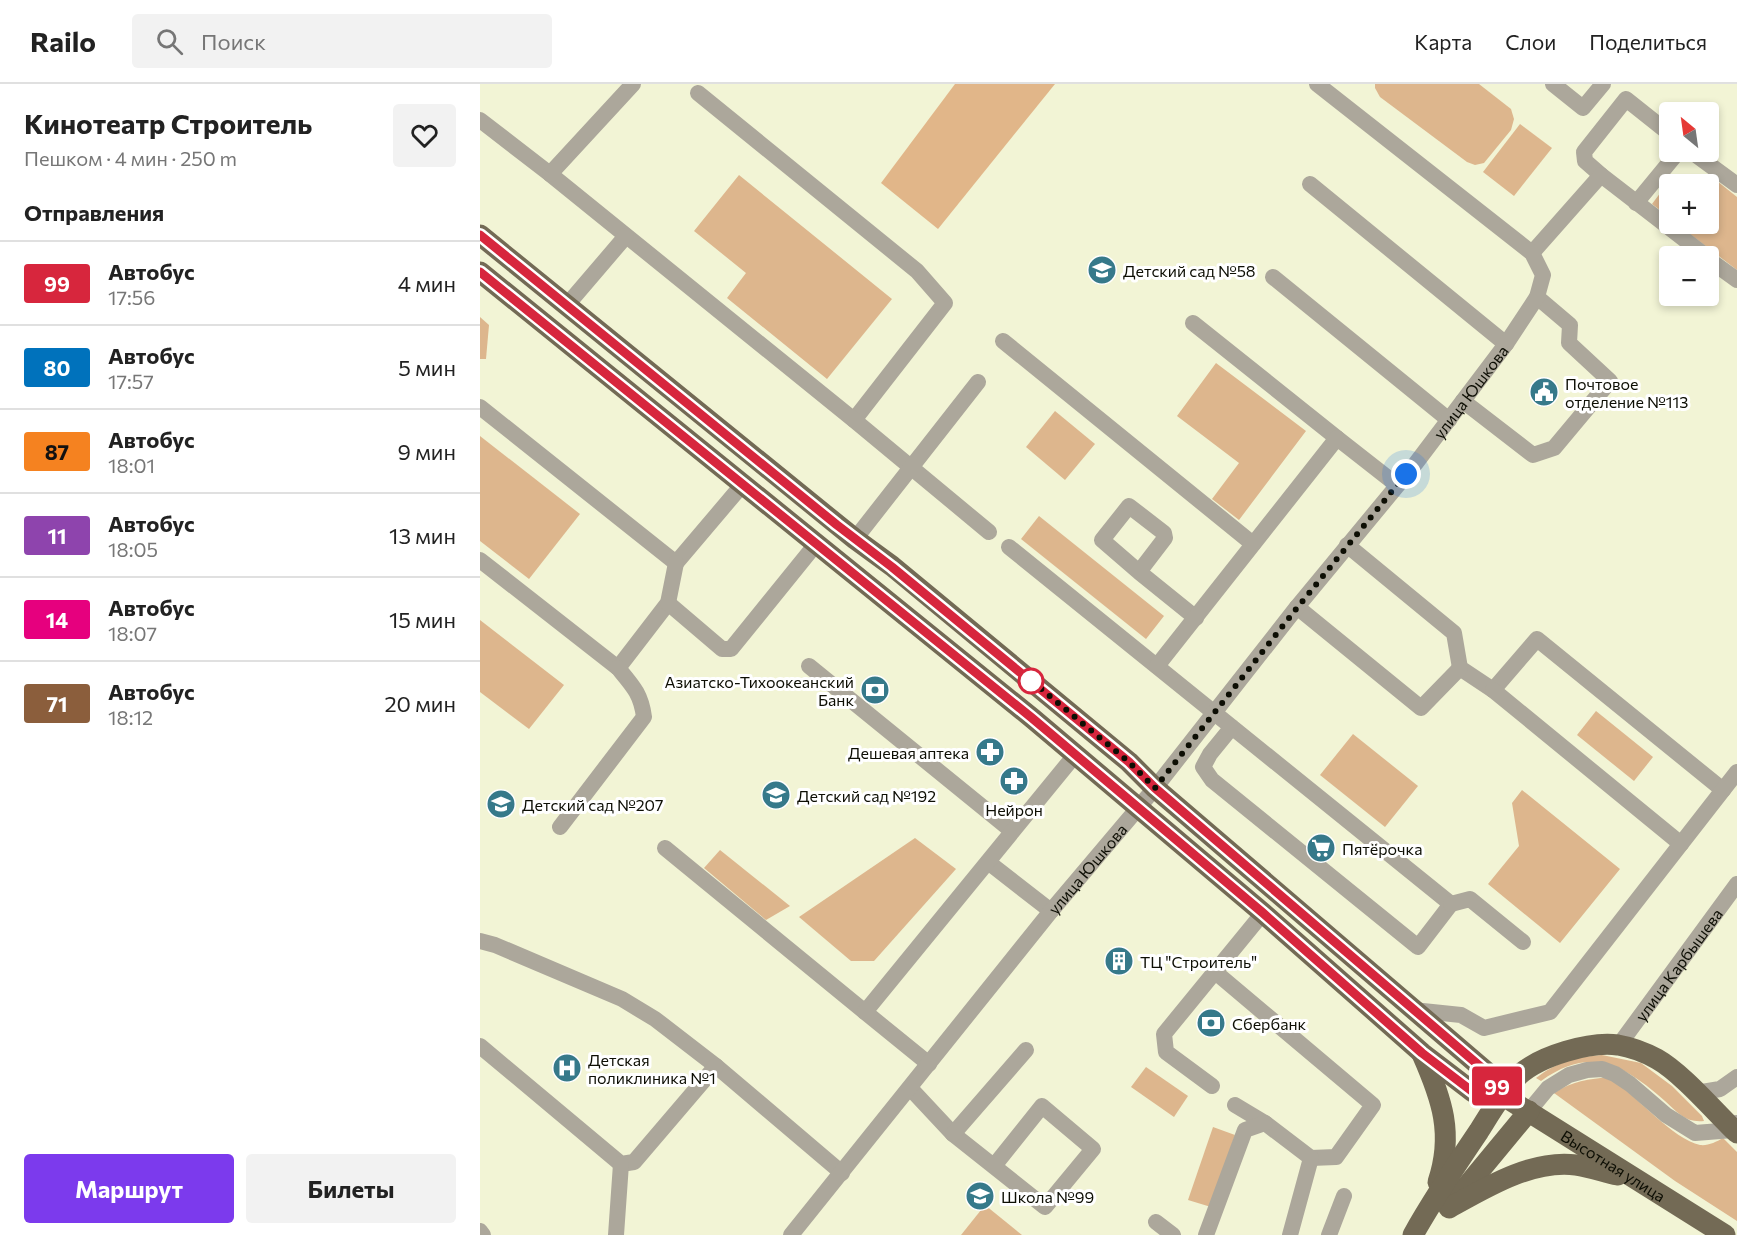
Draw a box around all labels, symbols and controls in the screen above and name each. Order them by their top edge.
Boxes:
search box [132,14,552,68]
text: Railo [30,24,96,58]
icon: search [153,25,186,58]
text: Поиск [201,28,266,55]
text: Карта [1414,29,1472,54]
text: Слои [1505,29,1556,54]
text: Поделиться [1589,29,1707,54]
north arrow [1659,102,1719,162]
map controls [1659,102,1719,306]
button: heart [393,104,456,167]
text: Кинотеатр Строитель [24,106,312,140]
text: Пешком · 4 мин · 250 m [24,146,237,170]
button: + [1659,174,1719,234]
text: Отправления [24,199,164,226]
button: − [1659,246,1719,306]
school or university icon: Детский сад №58 [1086,254,1118,286]
text: Автобус [108,258,195,285]
place label: Детский сад №58 [1123,261,1256,280]
text: 4 мин [398,270,456,297]
text: 99 [44,271,70,296]
text: 17:56 [108,285,155,309]
street label: улица Юшкова [1429,341,1511,442]
text: Автобус [108,342,195,369]
text: 5 мин [398,354,456,381]
text: 80 [44,355,70,380]
text: 17:57 [108,369,154,393]
place label: Почтовое отделение №113 [1565,374,1688,411]
public building icon: Почтовое отделение №113 [1528,376,1560,408]
text: Автобус [108,426,195,453]
text: 9 мин [398,438,456,465]
text: 87 [45,439,69,464]
text: 18:01 [108,453,155,477]
your location [1391,459,1421,489]
text: Автобус [108,510,195,537]
text: 13 мин [389,522,456,549]
text: 11 [47,523,67,548]
text: 18:05 [108,537,158,561]
text: Автобус [108,594,195,621]
text: 15 мин [389,606,456,633]
text: 14 [46,607,68,632]
text: 18:07 [108,621,157,645]
unlabelled marker [1018,668,1044,694]
place label: Азиатско-Тихоокеанский Банк [665,672,854,709]
bank icon: Азиатско-Тихоокеанский Банк [859,674,891,706]
text: Автобус [108,678,195,705]
text: 20 мин [384,690,456,717]
text: 71 [46,691,68,716]
text: 18:12 [108,705,153,729]
pharmacy icon: Дешевая аптека [974,736,1006,768]
place label: Дешевая аптека [848,743,969,762]
pharmacy icon: Нейрон [998,765,1030,797]
school or university icon: Детский сад №192 [760,779,792,811]
place label: Детский сад №192 [797,786,936,805]
school or university icon: Детский сад №207 [485,788,517,820]
place label: Детский сад №207 [522,795,663,814]
place label: Нейрон [985,800,1043,819]
street label: улица Юшкова [1043,820,1130,917]
supermarket icon: Пятёрочка [1305,832,1337,864]
place label: Пятёрочка [1342,839,1422,858]
street label: улица Карбышева [1631,904,1726,1024]
building icon: ТЦ "Строитель" [1103,945,1135,977]
place label: ТЦ "Строитель" [1140,952,1257,971]
bank icon: Сбербанк [1195,1007,1227,1039]
place label: Сбербанк [1232,1014,1307,1033]
place label: Детская поликлиника №1 [588,1050,716,1087]
hospital icon: Детская поликлиника №1 [551,1052,583,1084]
line badge: 99 [1470,1066,1524,1106]
text: 99 [1484,1074,1510,1099]
street label: Высотная улица [1558,1125,1669,1205]
button: Маршрут [24,1154,234,1223]
button: Билеты [246,1154,456,1223]
school or university icon: Школа №99 [964,1180,996,1212]
place label: Школа №99 [1001,1187,1094,1206]

